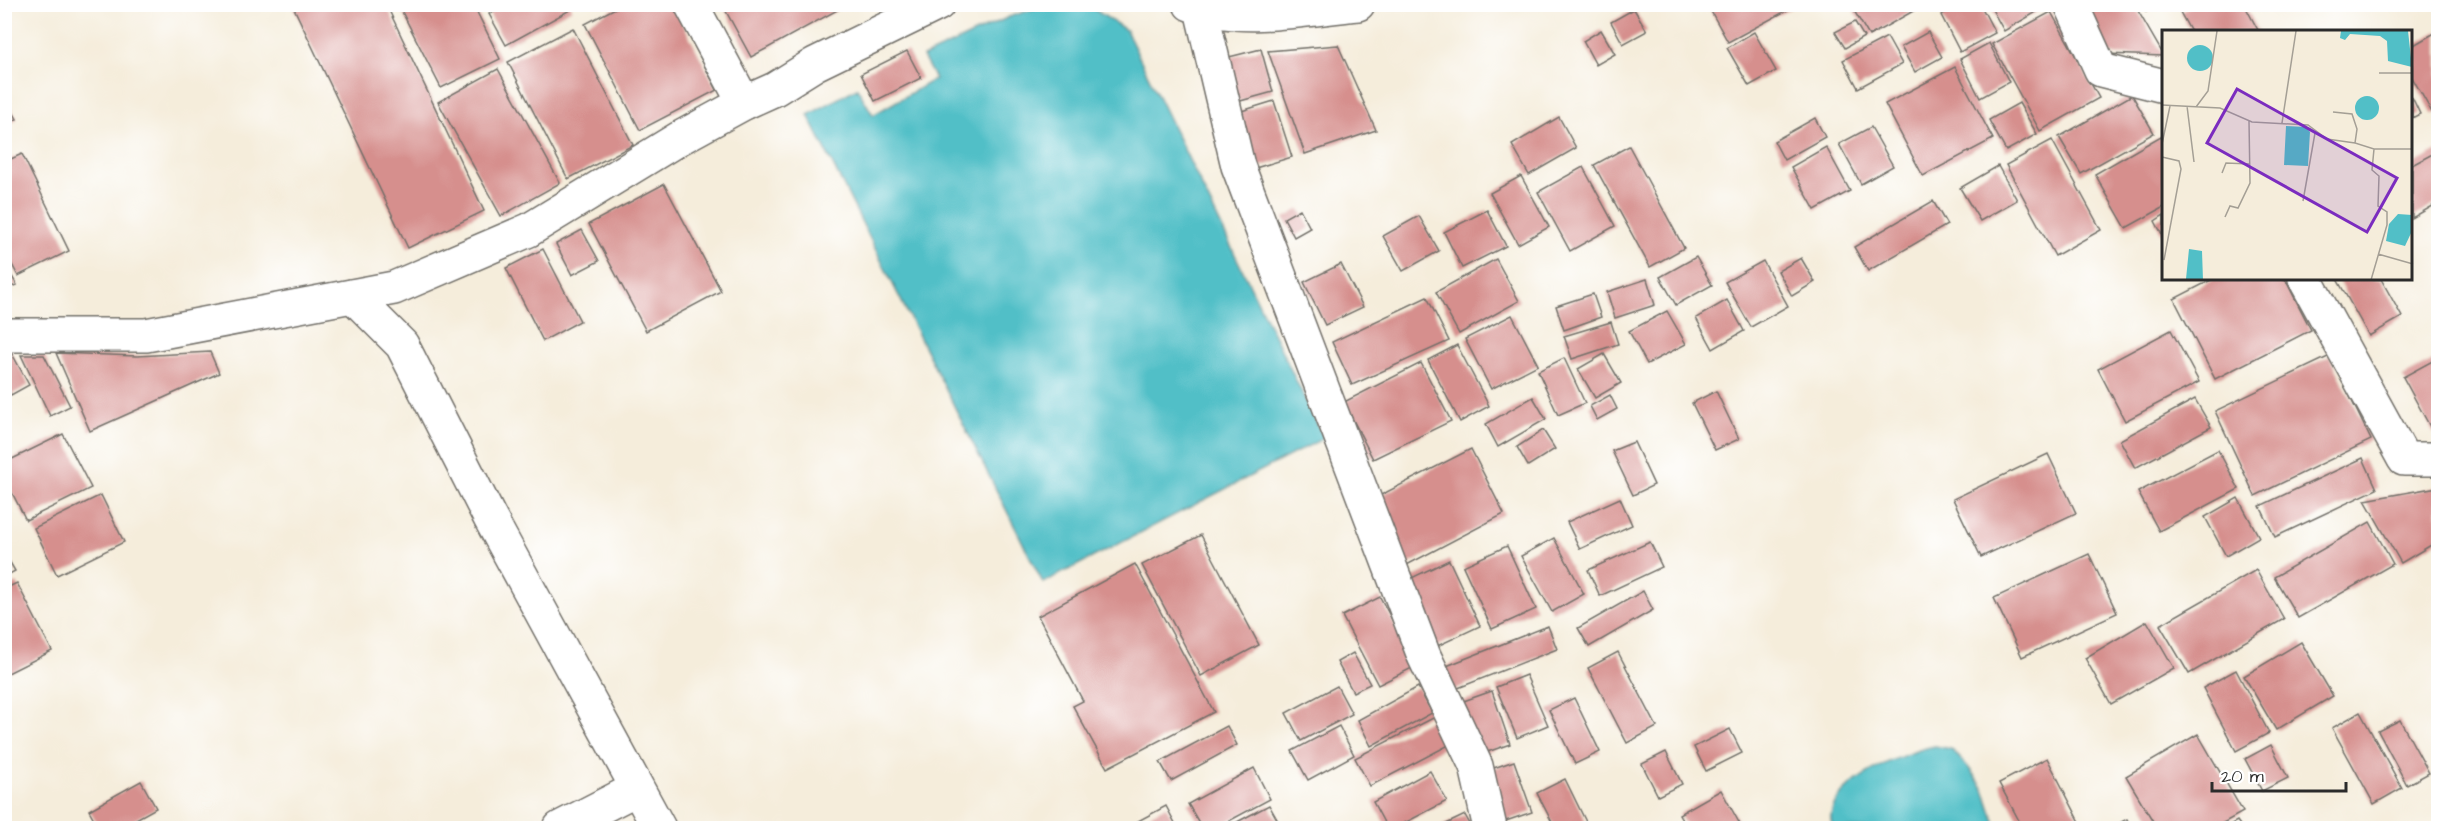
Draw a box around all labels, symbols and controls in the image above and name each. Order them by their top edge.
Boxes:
inset map [2162,30,2413,280]
scale bar [2212,755,2346,793]
text: 20 m [2221,764,2264,789]

